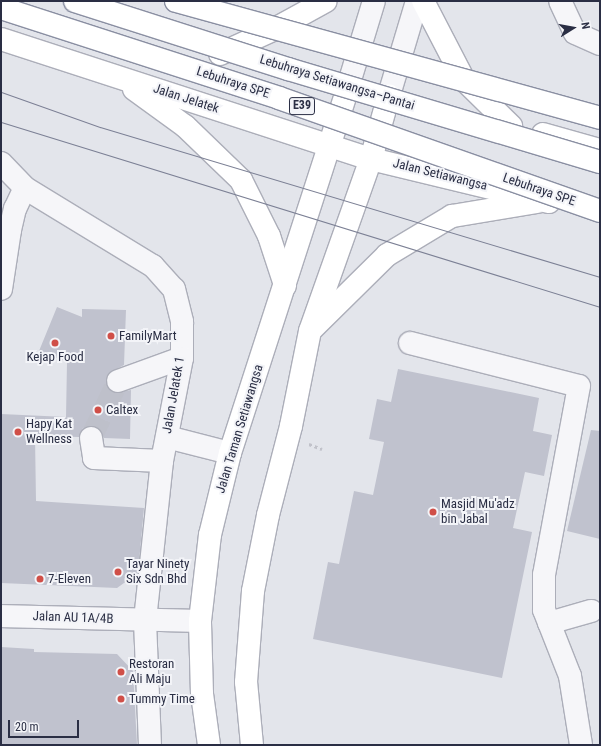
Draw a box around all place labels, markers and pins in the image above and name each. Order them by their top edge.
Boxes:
place label: FamilyMart [119,328,177,344]
marker: FamilyMart [106,331,116,341]
marker: Kejap Food [50,338,60,348]
place label: Kejap Food [26,349,84,365]
place label: Caltex [106,402,138,418]
marker: Caltex [93,405,103,415]
place label: Hapy Kat Wellness [26,417,72,448]
marker: Hapy Kat Wellness [13,427,23,437]
place label: Masjid Mu'adz bin Jabal [441,497,515,528]
marker: Masjid Mu'adz bin Jabal [428,507,438,517]
place label: Tayar Ninety Six Sdn Bhd [126,557,189,588]
marker: Tayar Ninety Six Sdn Bhd [113,567,123,577]
place label: 7-Eleven [48,571,91,587]
marker: 7-Eleven [35,574,45,584]
place label: Restoran Ali Maju [129,657,174,688]
marker: Restoran Ali Maju [116,667,126,677]
place label: Tummy Time [129,691,195,707]
marker: Tummy Time [116,694,126,704]

